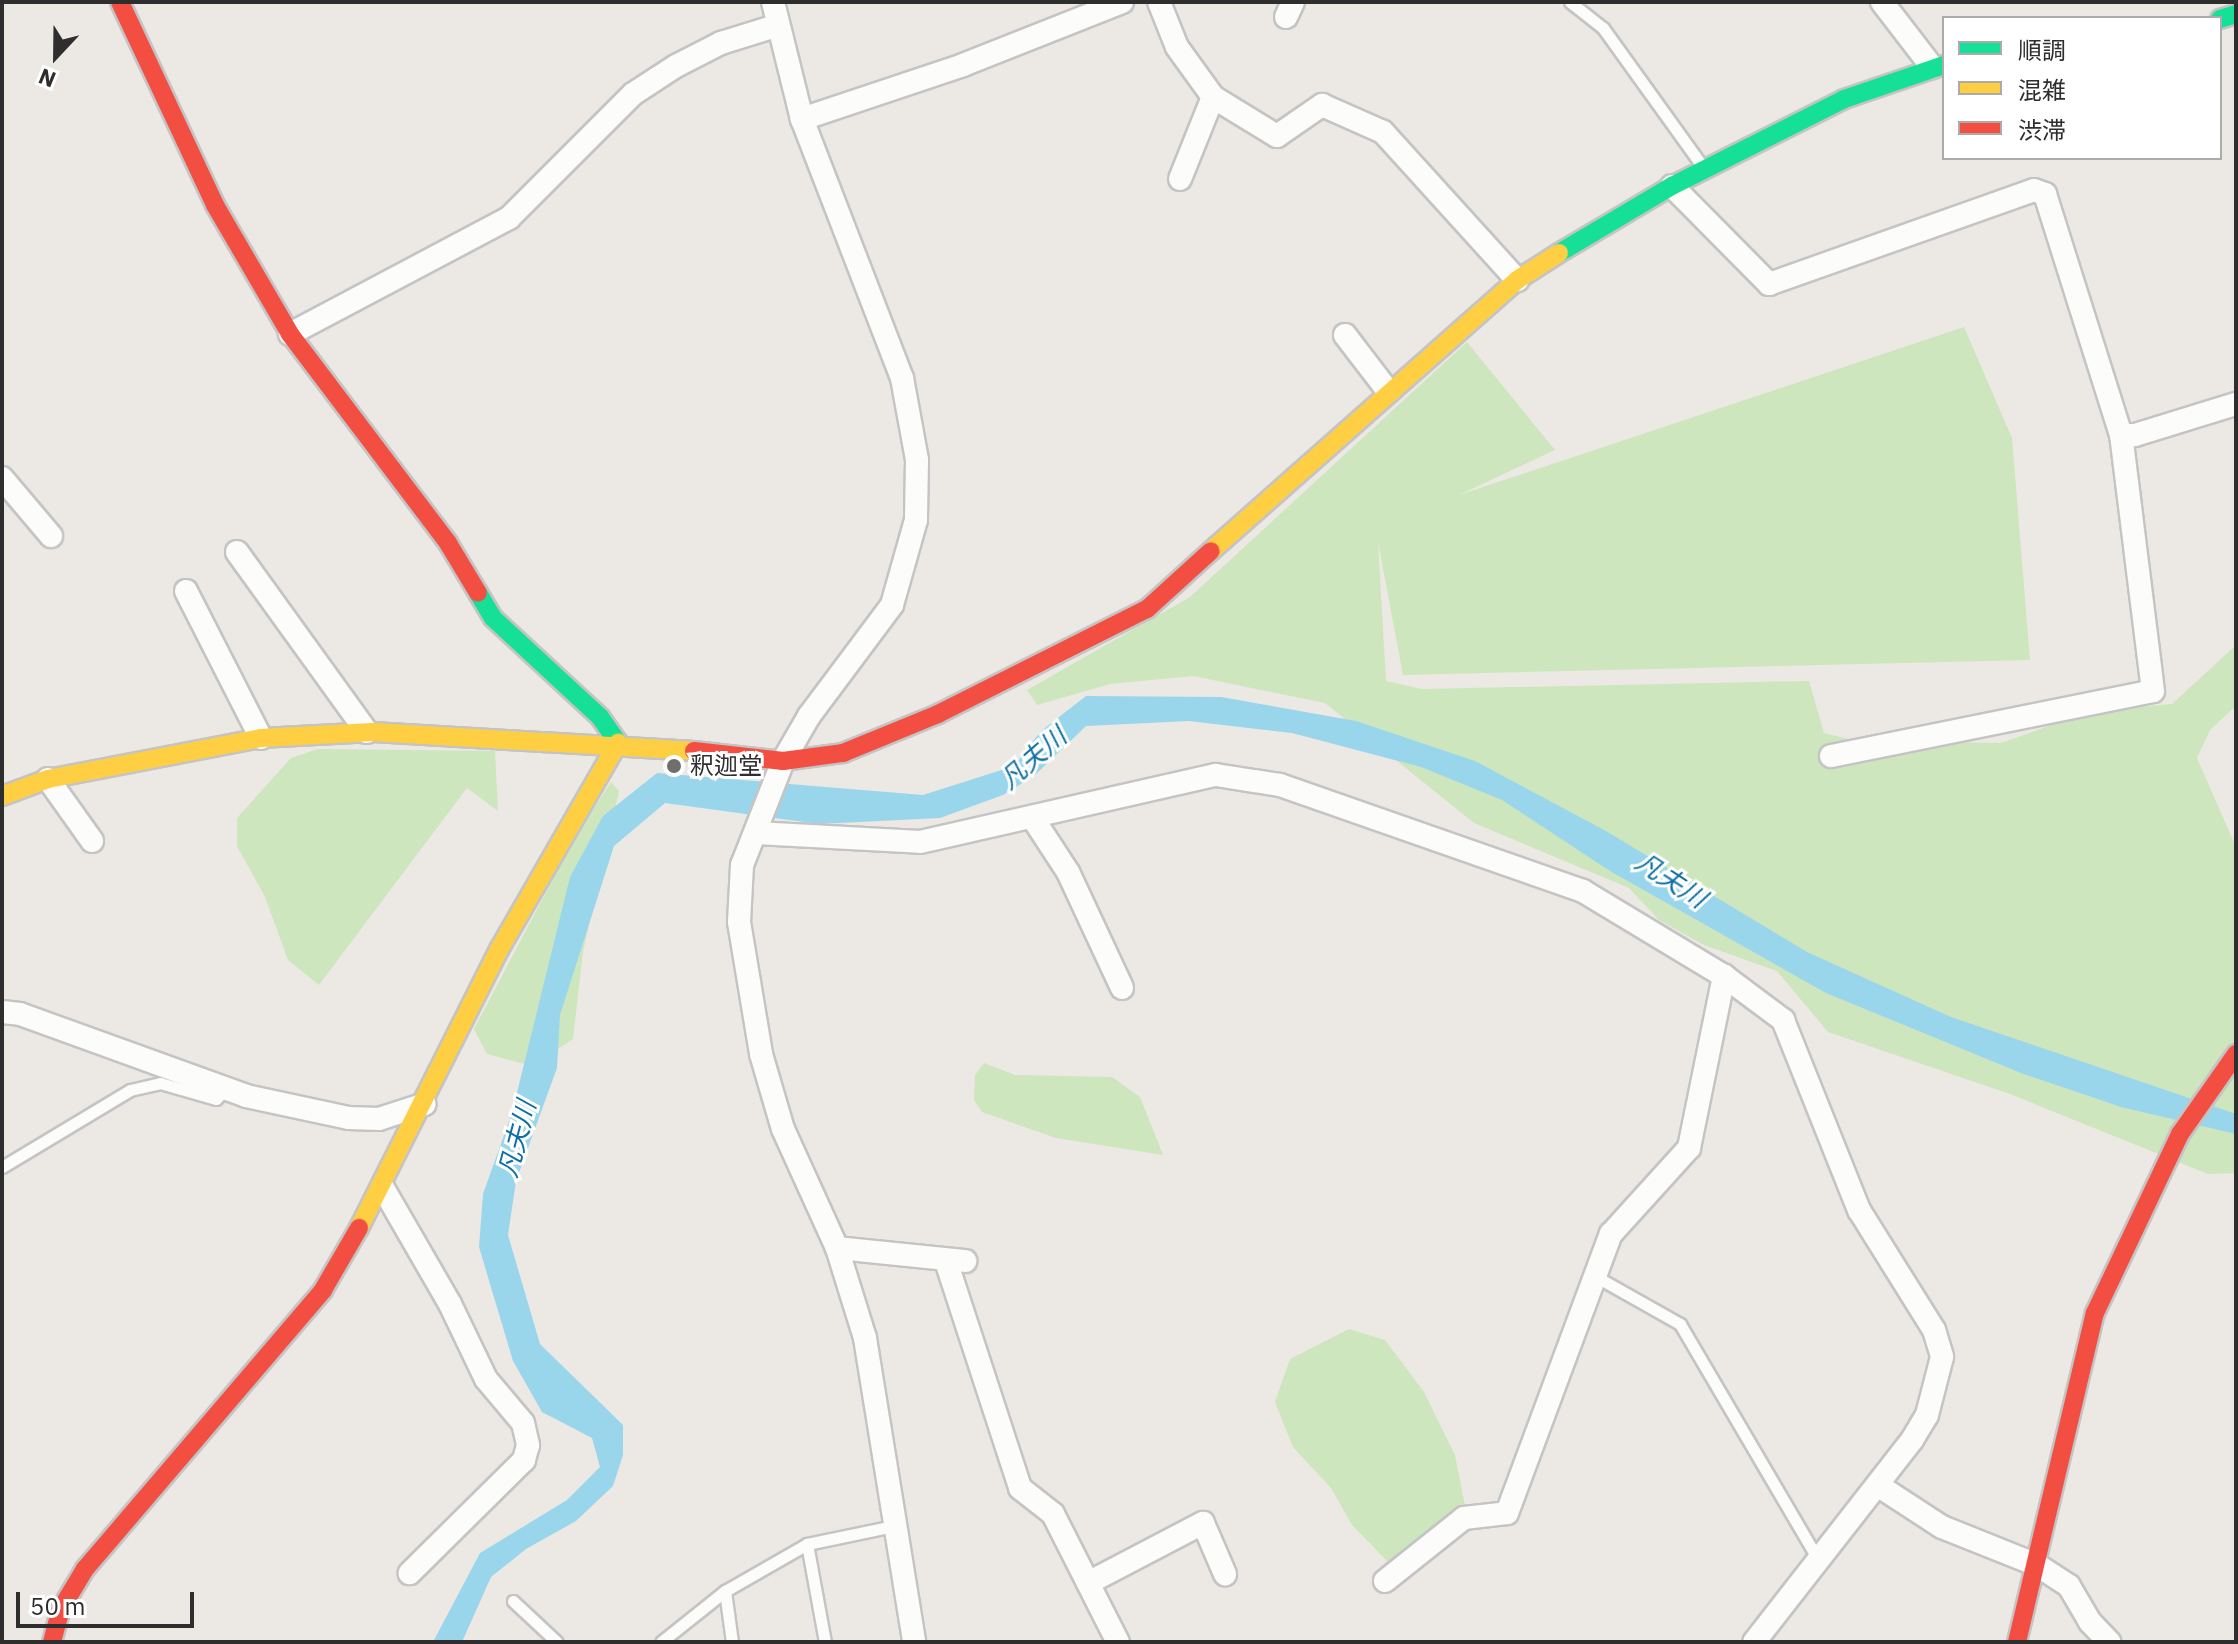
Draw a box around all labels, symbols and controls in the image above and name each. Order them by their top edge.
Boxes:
north arrow [16,16,96,96]
legend [1942,16,2222,160]
text: 順調 [2018,34,2066,66]
text: N [34,62,60,95]
text: 混雑 [2018,74,2066,106]
text: 渋滞 [2018,114,2066,146]
water label: 凡夫川 [993,721,1073,795]
place label: 釈迦堂 [690,752,762,780]
marker: 釈迦堂 [665,757,683,775]
water label: 凡夫川 [1630,846,1712,914]
water label: 凡夫川 [492,1097,542,1181]
scale bar [20,1576,198,1626]
text: 50 m [30,1590,85,1622]

